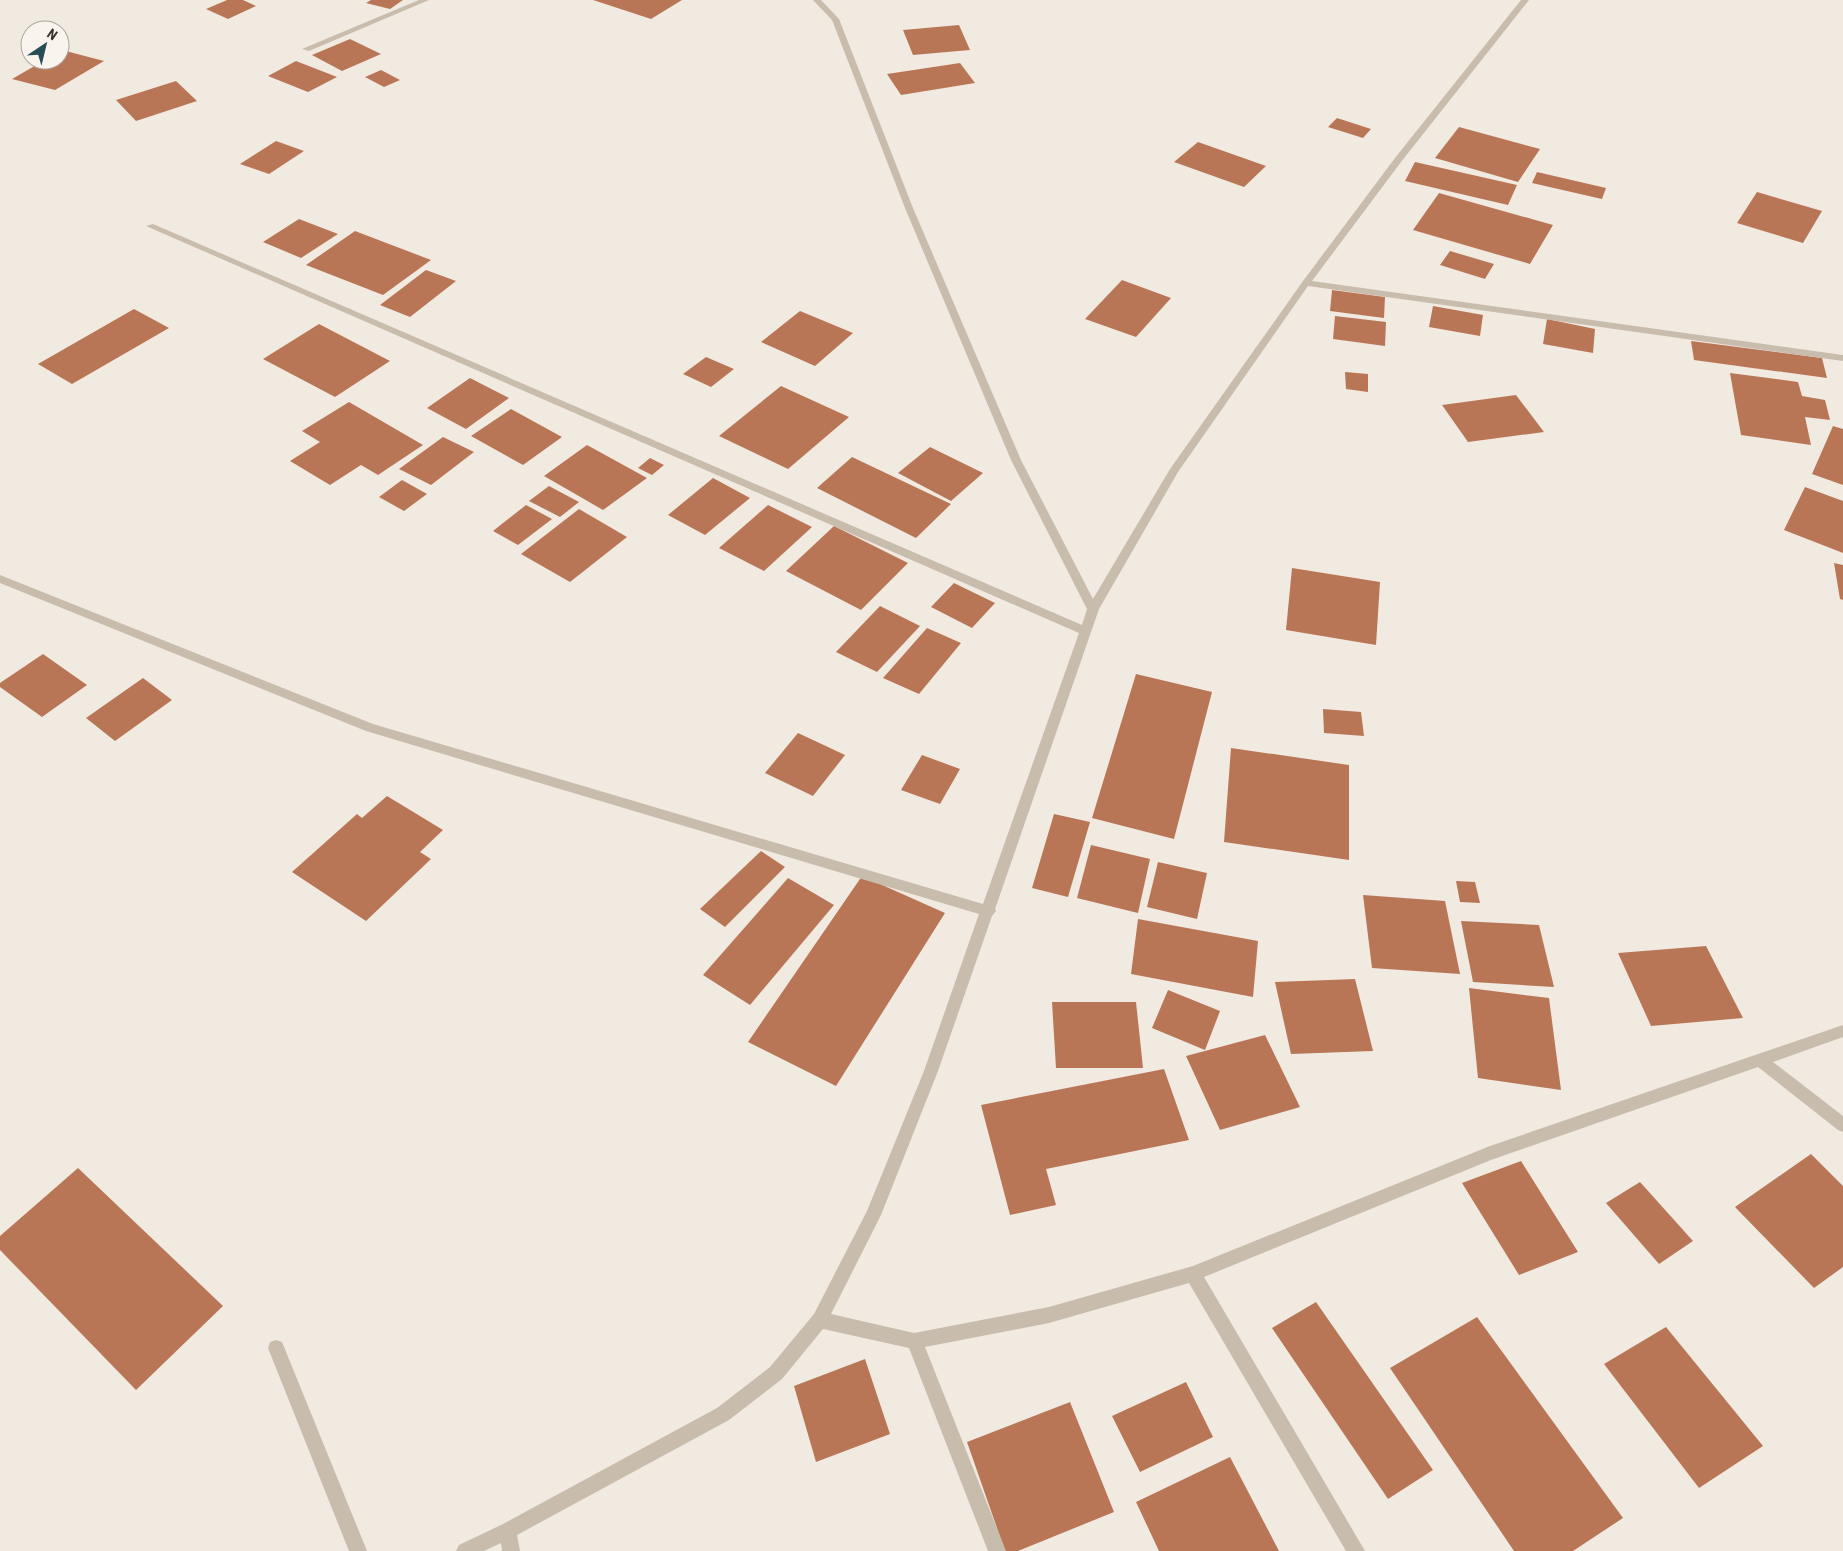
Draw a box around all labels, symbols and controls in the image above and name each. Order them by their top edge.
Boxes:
north arrow [20,20,70,70]
text: N [44,25,61,43]

